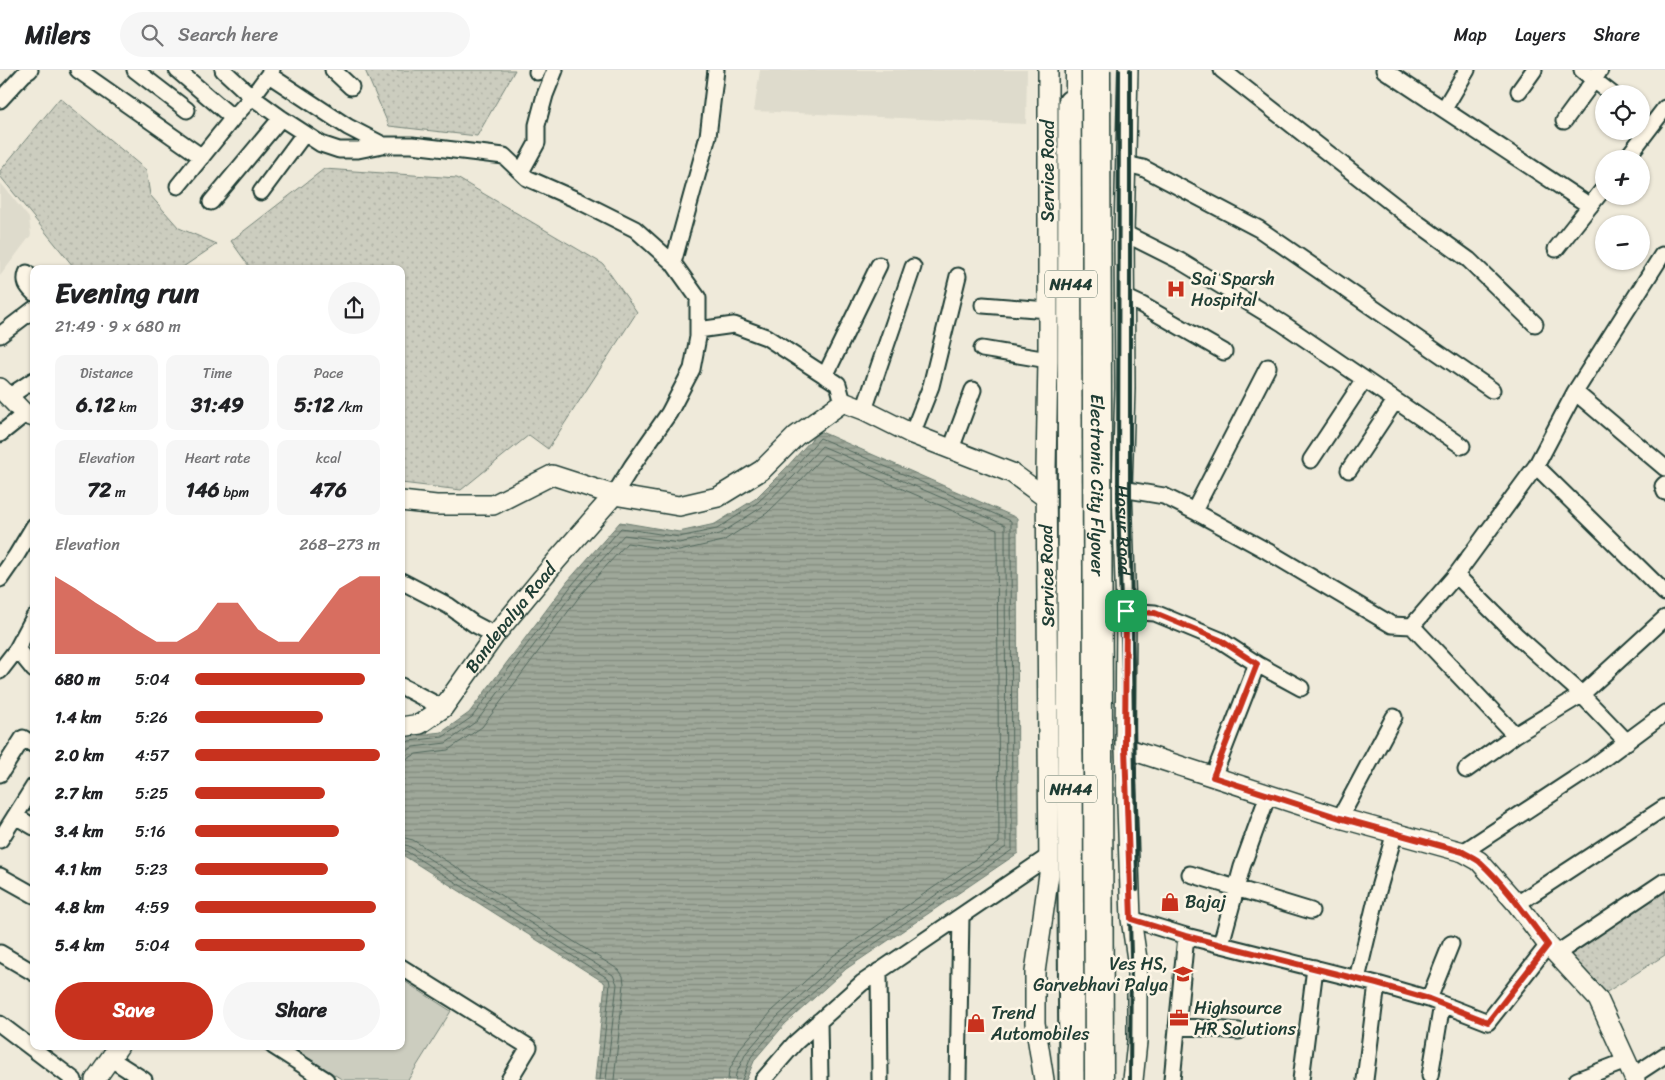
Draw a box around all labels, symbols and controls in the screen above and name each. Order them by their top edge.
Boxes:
search box [120,12,470,57]
text: Milers [25,14,90,56]
text: Search here [178,18,278,51]
text: Map [1454,19,1487,51]
text: Layers [1515,19,1566,51]
text: Share [1594,19,1640,51]
icon: search [138,21,166,49]
map controls [1595,85,1650,270]
button: locate [1595,85,1650,140]
street label: Service Road [1032,118,1064,222]
button: + [1595,150,1650,205]
button: − [1595,215,1650,270]
place label: Sai Sparsh Hospital [1191,263,1275,316]
text: Evening run [55,268,199,317]
road number: NH44 [1045,270,1097,298]
hospital icon: Sai Sparsh Hospital [1165,278,1187,300]
button: share [328,282,380,334]
text: 21:49 · 9 × 680 m [55,312,181,341]
text: Distance [80,361,133,386]
text: Time [203,361,232,386]
text: Pace [314,361,343,386]
text: 6.12 [76,386,115,424]
text: 31:49 [191,386,244,424]
text: 5:12 [294,386,334,424]
street label: Electronic City Flyover [1081,394,1114,578]
text: km [115,395,137,420]
text: /km [334,395,363,420]
text: Elevation [78,446,135,471]
text: Heart rate [185,446,250,471]
text: kcal [316,446,341,471]
text: 72 [87,471,111,509]
text: 146 [186,471,220,509]
text: 476 [310,471,347,509]
text: m [111,480,126,505]
text: bpm [220,480,249,505]
street label: Hosur Road [1106,484,1141,577]
street label: Service Road [1030,523,1064,627]
text: Elevation [55,530,120,559]
text: 268–273 m [299,530,380,559]
street label: Bandepalya Road [456,554,566,680]
pin [1105,590,1147,632]
icon: arrive [1112,597,1140,625]
text: 680 m [55,665,100,694]
text: 5:04 [135,665,170,694]
text: 1.4 km [55,703,102,732]
text: 5:26 [135,703,168,732]
text: 2.0 km [55,741,104,770]
text: 4:57 [135,741,169,770]
road number: NH44 [1045,776,1097,802]
text: 2.7 km [55,779,103,808]
text: 5:25 [135,779,169,808]
text: 3.4 km [55,817,104,846]
text: 5:16 [135,817,166,846]
text: 4.1 km [55,855,102,884]
text: 5:23 [135,855,168,884]
place label: Bajaj [1185,886,1226,918]
shop icon: Bajaj [1159,891,1181,913]
text: 4.8 km [55,893,104,922]
text: 4:59 [135,893,169,922]
text: 5.4 km [55,931,105,960]
text: 5:04 [135,931,170,960]
place label: Ves HS, Garvebhavi Palya [1033,948,1168,1001]
school or university icon: Ves HS, Garvebhavi Palya [1172,963,1194,985]
button: Save [55,982,213,1040]
button: Share [223,982,380,1040]
place label: Highsource HR Solutions [1194,992,1297,1045]
place label: Trend Automobiles [990,997,1090,1050]
office icon: Highsource HR Solutions [1168,1007,1190,1029]
shop icon: Trend Automobiles [965,1012,987,1034]

